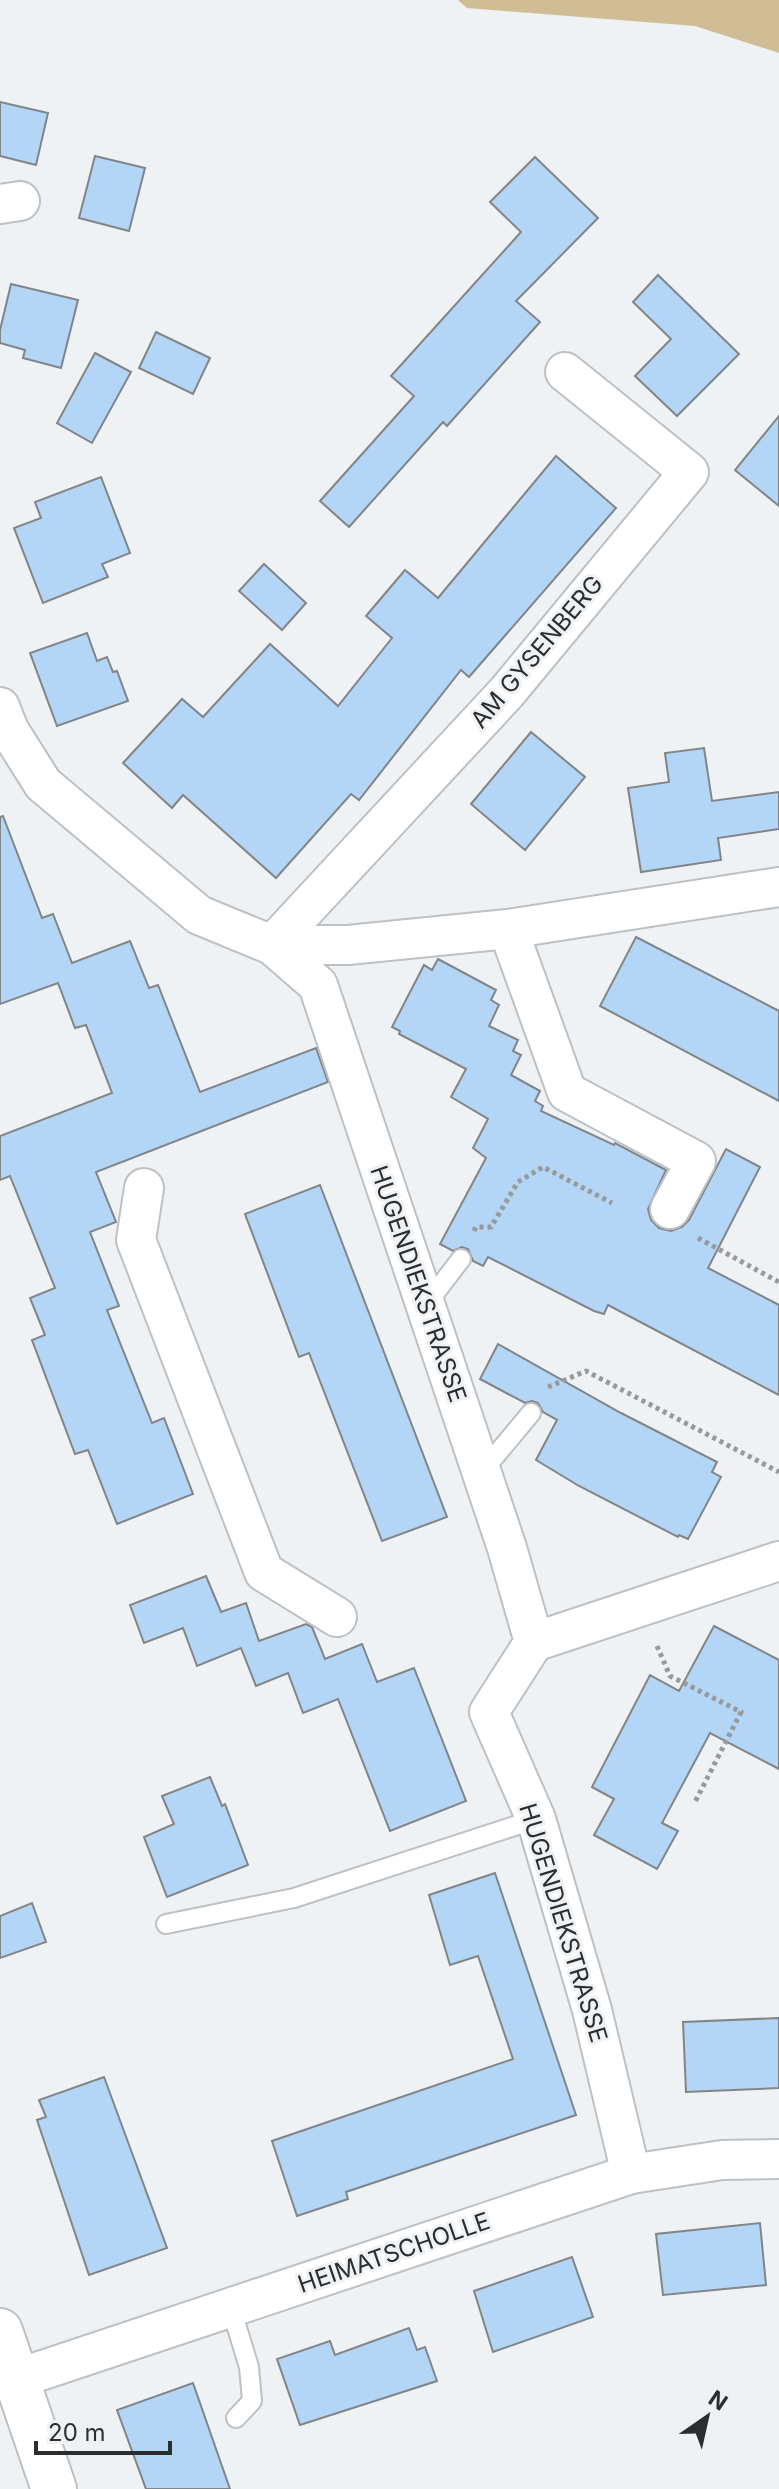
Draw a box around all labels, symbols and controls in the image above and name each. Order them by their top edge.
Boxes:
street label: AM GYSENBERG [464,570,609,734]
street label: HUGENDIEKSTRASSE [364,1162,473,1406]
street label: HUGENDIEKSTRASSE [513,1800,614,2046]
street label: HEIMATSCHOLLE [294,2206,494,2299]
north arrow [667,2377,747,2457]
text: N [704,2385,732,2416]
scale bar [36,2405,170,2455]
text: 20 m [48,2418,106,2447]

